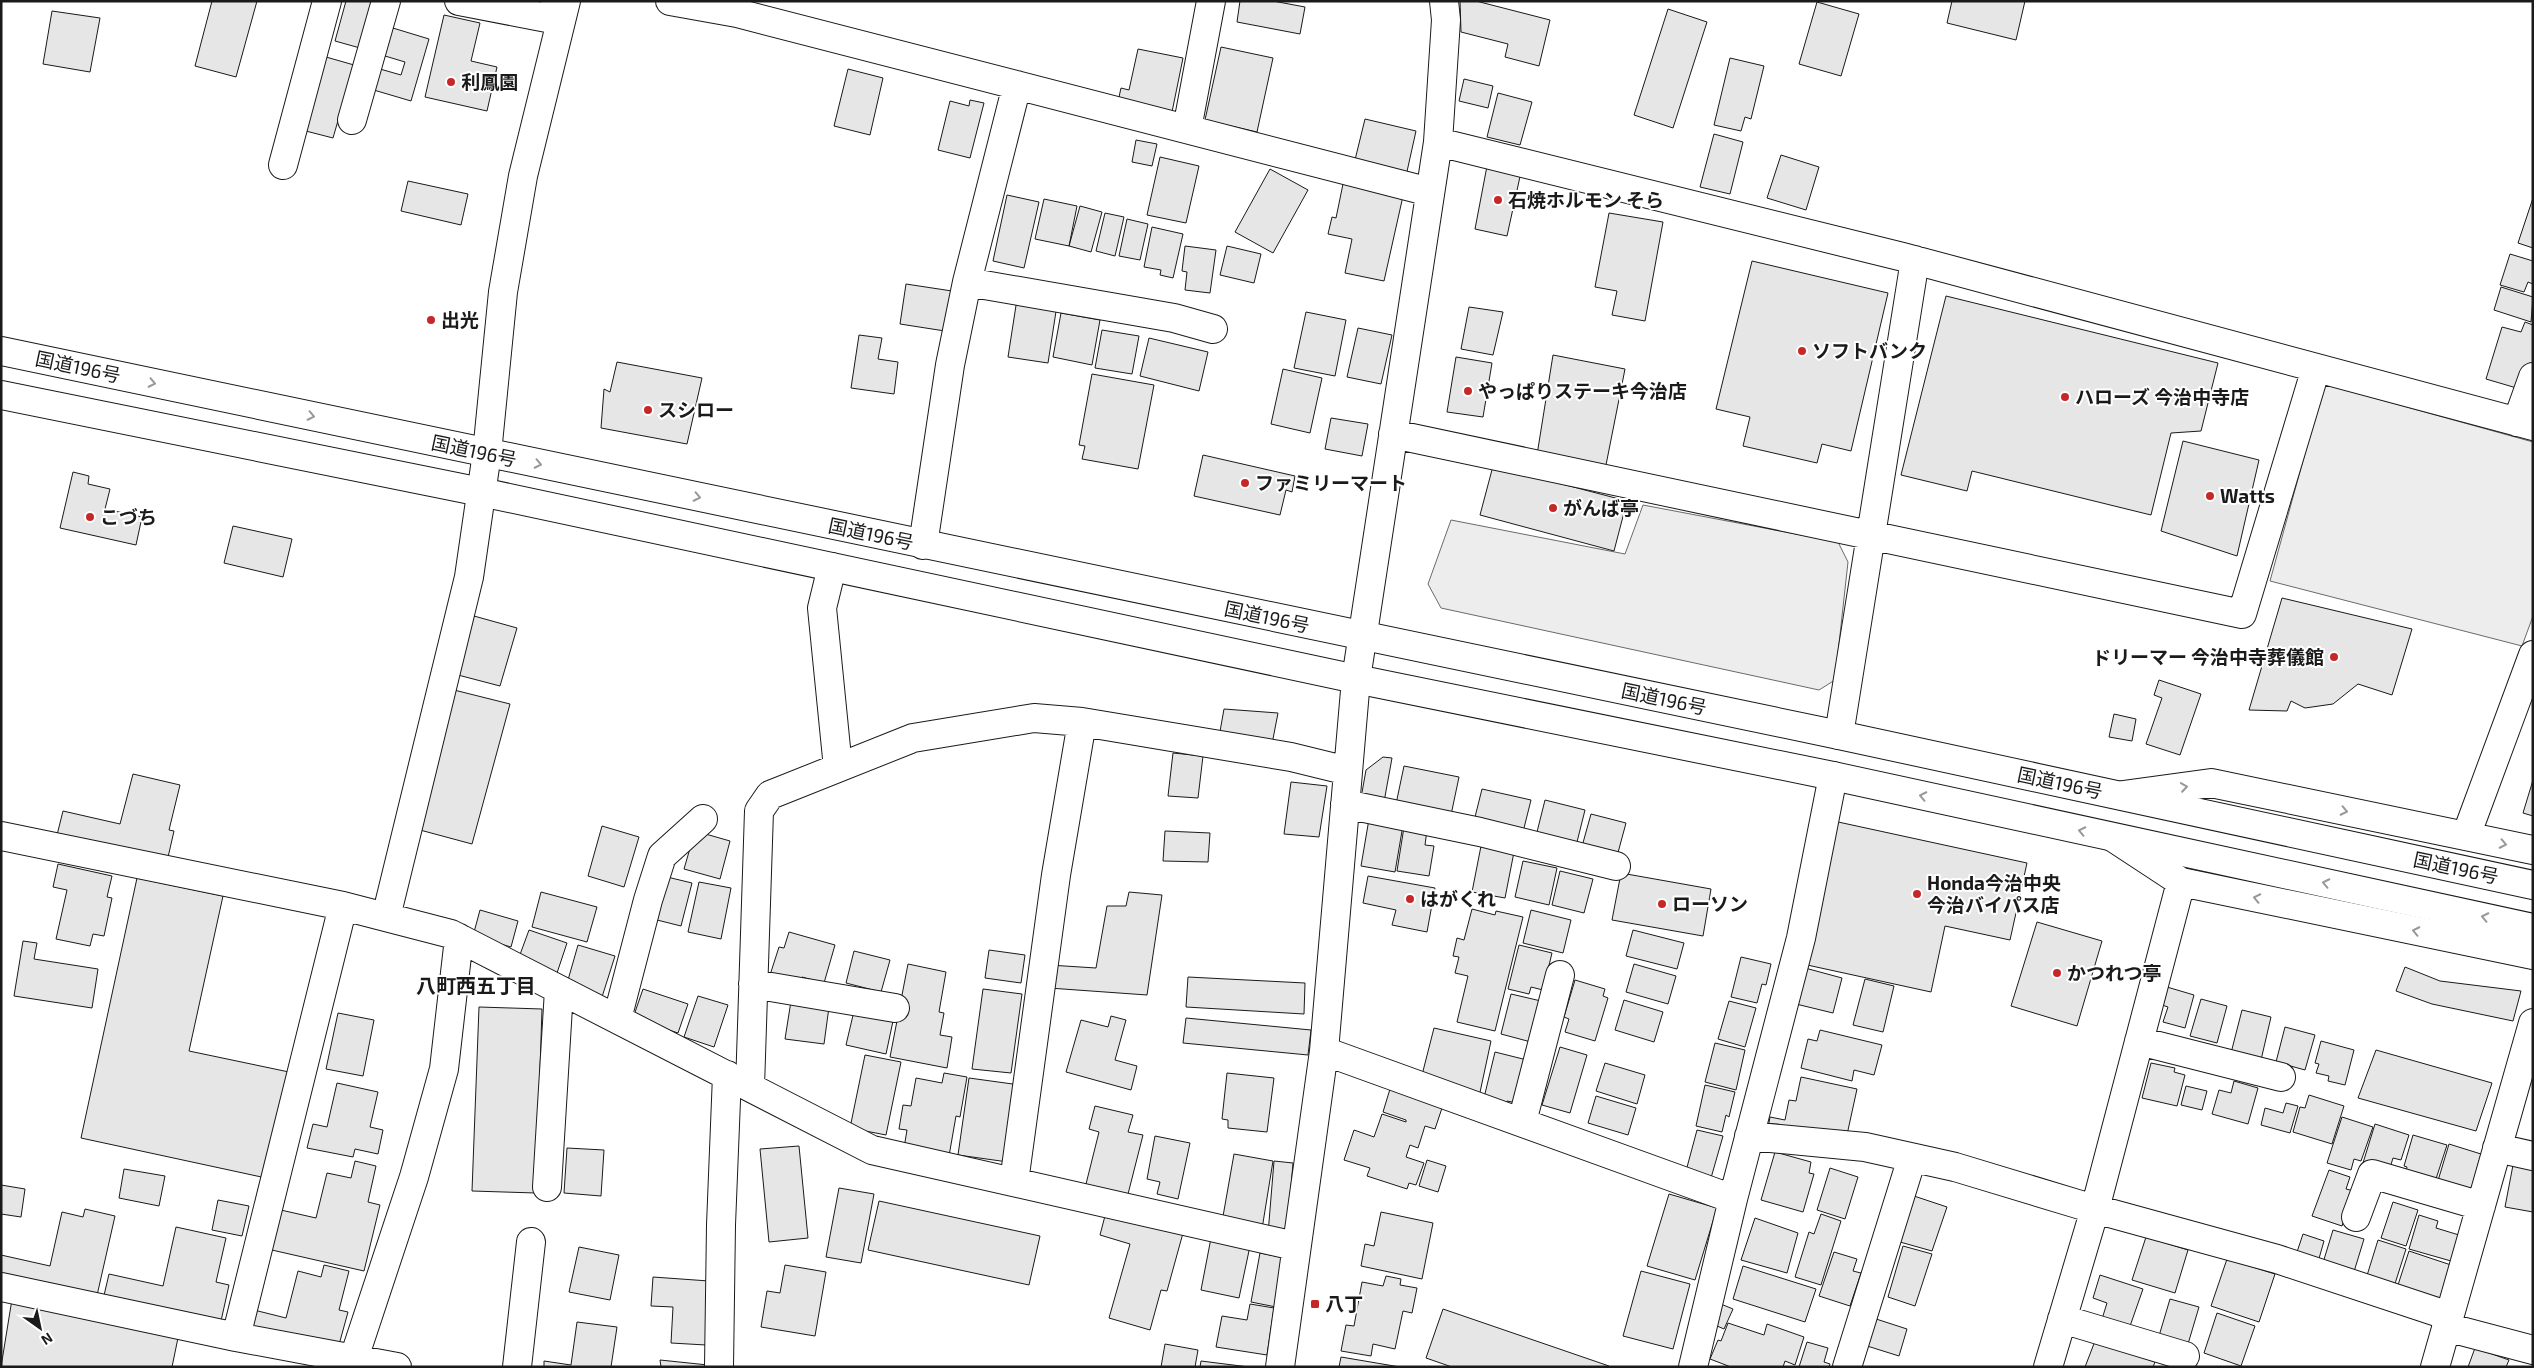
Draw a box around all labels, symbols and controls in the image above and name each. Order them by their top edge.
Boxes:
place label: 利鳳園 [461,70,518,93]
marker: 利鳳園 [445,76,457,88]
place label: 石焼ホルモン そら [1508,188,1664,211]
marker: 石焼ホルモン そら [1492,194,1504,206]
place label: 出光 [441,308,479,331]
marker: 出光 [425,314,437,326]
place label: ソフトバンク [1812,339,1927,362]
marker: ソフトバンク [1796,345,1808,357]
street label: 国道196号 [33,346,123,387]
one-way arrow [147,377,156,388]
place label: やっぱりステーキ今治店 [1478,379,1687,402]
marker: やっぱりステーキ今治店 [1462,385,1474,397]
place label: ハローズ 今治中寺店 [2075,385,2249,408]
marker: ハローズ 今治中寺店 [2059,391,2071,403]
place label: スシロー [658,398,734,421]
marker: スシロー [642,404,654,416]
one-way arrow [306,410,315,421]
street label: 国道196号 [429,430,519,471]
one-way arrow [534,458,543,469]
place label: ファミリーマート [1255,471,1407,494]
marker: ファミリーマート [1239,477,1251,489]
place label: Watts [2220,484,2275,507]
marker: Watts [2204,490,2216,502]
one-way arrow [693,492,702,502]
place label: がんば亭 [1563,496,1639,519]
marker: がんば亭 [1547,502,1559,514]
place label: こづち [100,505,157,528]
marker: こづち [84,511,96,523]
street label: 国道196号 [826,513,916,554]
street label: 国道196号 [1222,596,1312,637]
place label: ドリーマー 今治中寺葬儀館 [2092,645,2324,668]
marker: ドリーマー 今治中寺葬儀館 [2328,651,2340,663]
street label: 国道196号 [1619,678,1709,719]
street label: 国道196号 [2015,762,2105,803]
one-way arrow [2181,782,2189,793]
one-way arrow [1919,791,1928,802]
one-way arrow [2339,805,2348,816]
one-way arrow [2077,826,2086,837]
one-way arrow [2498,838,2507,849]
street label: 国道196号 [2411,847,2501,888]
place label: Honda今治中央 今治バイパス店 [1927,871,2061,916]
one-way arrow [2322,879,2331,889]
place label: はがくれ [1420,887,1496,910]
marker: Honda今治中央 今治バイパス店 [1911,888,1923,900]
place label: ローソン [1672,892,1748,915]
marker: はがくれ [1404,893,1416,905]
one-way arrow [2253,893,2262,904]
marker: ローソン [1656,898,1668,910]
one-way arrow [2481,913,2490,923]
one-way arrow [2412,926,2421,937]
place label: かつれつ亭 [2067,961,2162,984]
marker: かつれつ亭 [2051,967,2063,979]
district label: 八町西五丁目 [416,973,536,997]
place label: 八丁 [1325,1292,1363,1315]
marker: 八丁 [1309,1298,1321,1310]
north arrow [15,1303,65,1353]
text: N [38,1329,56,1349]

